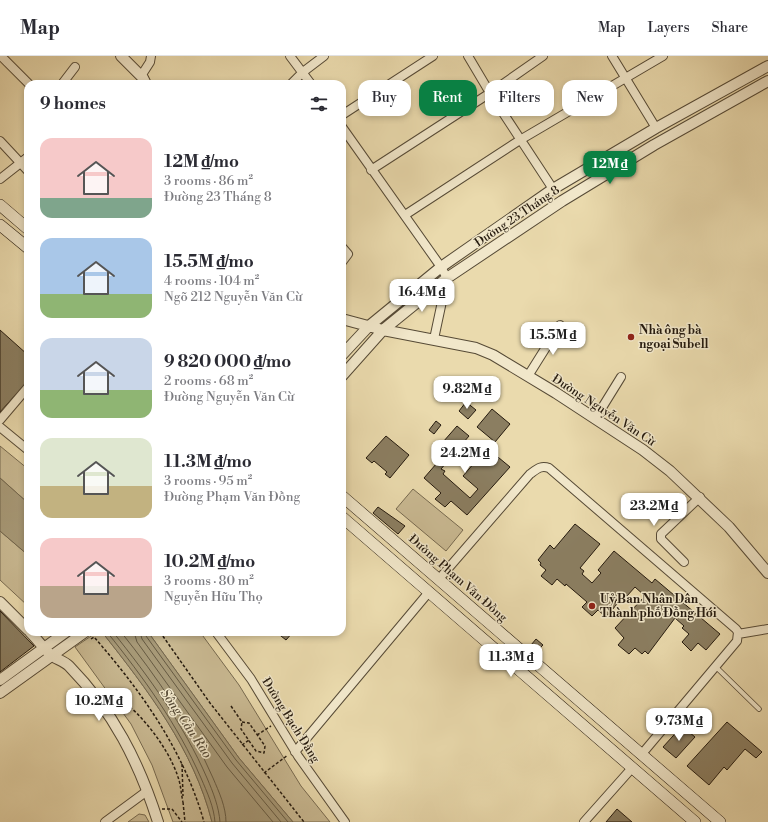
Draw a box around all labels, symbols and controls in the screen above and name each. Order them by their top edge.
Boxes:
text: Map [20,16,60,40]
text: Map [598,19,625,37]
text: Layers [647,19,690,37]
text: Share [712,19,748,37]
chip: Buy [358,80,411,116]
chip: Rent [419,80,477,116]
chip: Filters [485,80,554,116]
chip: New [562,80,617,116]
text: 9 homes [40,93,106,115]
icon: filters [308,93,330,115]
text: 12M ₫/mo [164,151,239,173]
pin: 12M ₫ [582,151,638,185]
icon: home [72,154,120,202]
text: 12M ₫ [592,156,628,172]
text: 3 rooms · 86 m² [164,173,253,189]
street label: Đường 23 Tháng 8 [472,182,563,250]
text: Đường 23 Tháng 8 [164,189,272,205]
text: 15.5M ₫/mo [164,251,254,273]
icon: home [72,254,120,302]
text: 4 rooms · 104 m² [164,273,259,289]
pin: 16.4M ₫ [385,279,459,313]
text: 16.4M ₫ [398,284,446,300]
text: Ngõ 212 Nguyễn Văn Cừ [164,289,302,305]
pin: 15.5M ₫ [516,322,590,356]
place label: Nhà ông bà ngoại Subell [639,323,709,352]
text: 15.5M ₫ [530,327,576,343]
marker: Nhà ông bà ngoại Subell [626,332,636,342]
text: 9 820 000 ₫/mo [164,351,291,373]
icon: home [72,354,120,402]
street label: Đường Nguyễn Văn Cừ [549,371,658,450]
text: 2 rooms · 68 m² [164,373,253,389]
pin: 9.82M ₫ [430,376,504,410]
text: 9.82M ₫ [443,381,491,397]
text: Đường Nguyễn Văn Cừ [164,389,294,405]
pin: 24.2M ₫ [428,440,502,474]
text: 24.2M ₫ [440,445,490,461]
text: 11.3M ₫/mo [164,451,252,473]
icon: home [72,454,120,502]
text: 3 rooms · 95 m² [164,473,252,489]
text: Đường Phạm Văn Đồng [164,489,300,505]
pin: 23.2M ₫ [617,493,691,527]
text: 23.2M ₫ [630,498,678,514]
street label: Đường Phạm Văn Đồng [405,531,511,626]
text: 10.2M ₫/mo [164,551,255,573]
icon: home [72,554,120,602]
text: 3 rooms · 80 m² [164,573,254,589]
text: Nguyễn Hữu Thọ [164,589,263,605]
place label: Uỷ Ban Nhân Dân Thành phố Đồng Hới [600,592,717,621]
marker: Uỷ Ban Nhân Dân Thành phố Đồng Hới [587,601,597,611]
pin: 11.3M ₫ [474,644,548,678]
text: 11.3M ₫ [488,649,534,665]
street label: Đường Bạch Đằng [258,675,323,766]
water label: Sông Cầu Rào [157,686,215,762]
pin: 10.2M ₫ [62,688,136,722]
text: 10.2M ₫ [75,693,123,709]
pin: 9.73M ₫ [642,708,716,742]
text: 9.73M ₫ [655,713,703,729]

